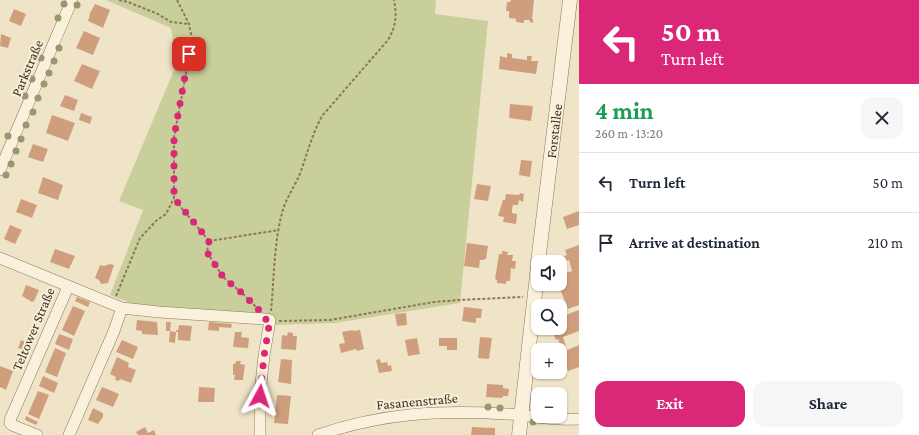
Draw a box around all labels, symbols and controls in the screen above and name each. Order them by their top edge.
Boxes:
icon: left [595,16,647,68]
text: 50 m [661,16,721,47]
street label: Parkstraße [8,37,46,99]
pin [172,37,206,71]
icon: arrive [178,43,200,65]
text: Turn left [661,49,724,69]
text: 4 min [595,97,654,124]
button: close [861,97,903,139]
street label: Forstallee [543,103,565,159]
text: 260 m · 13:20 [595,126,663,141]
icon: left [595,172,617,194]
text: Turn left [629,175,685,191]
text: 50 m [873,175,903,191]
icon: arrive [595,232,617,254]
text: Arrive at destination [629,235,760,251]
text: 210 m [868,235,903,251]
map controls [531,255,567,423]
button: sound [531,255,567,291]
street label: Teltower Straße [8,285,58,373]
button: search [531,299,567,335]
button: + [531,343,567,379]
position arrow [239,375,281,417]
button: Exit [595,381,745,427]
button: Share [753,381,903,427]
button: − [531,387,567,423]
street label: Fasanenstraße [376,389,458,413]

